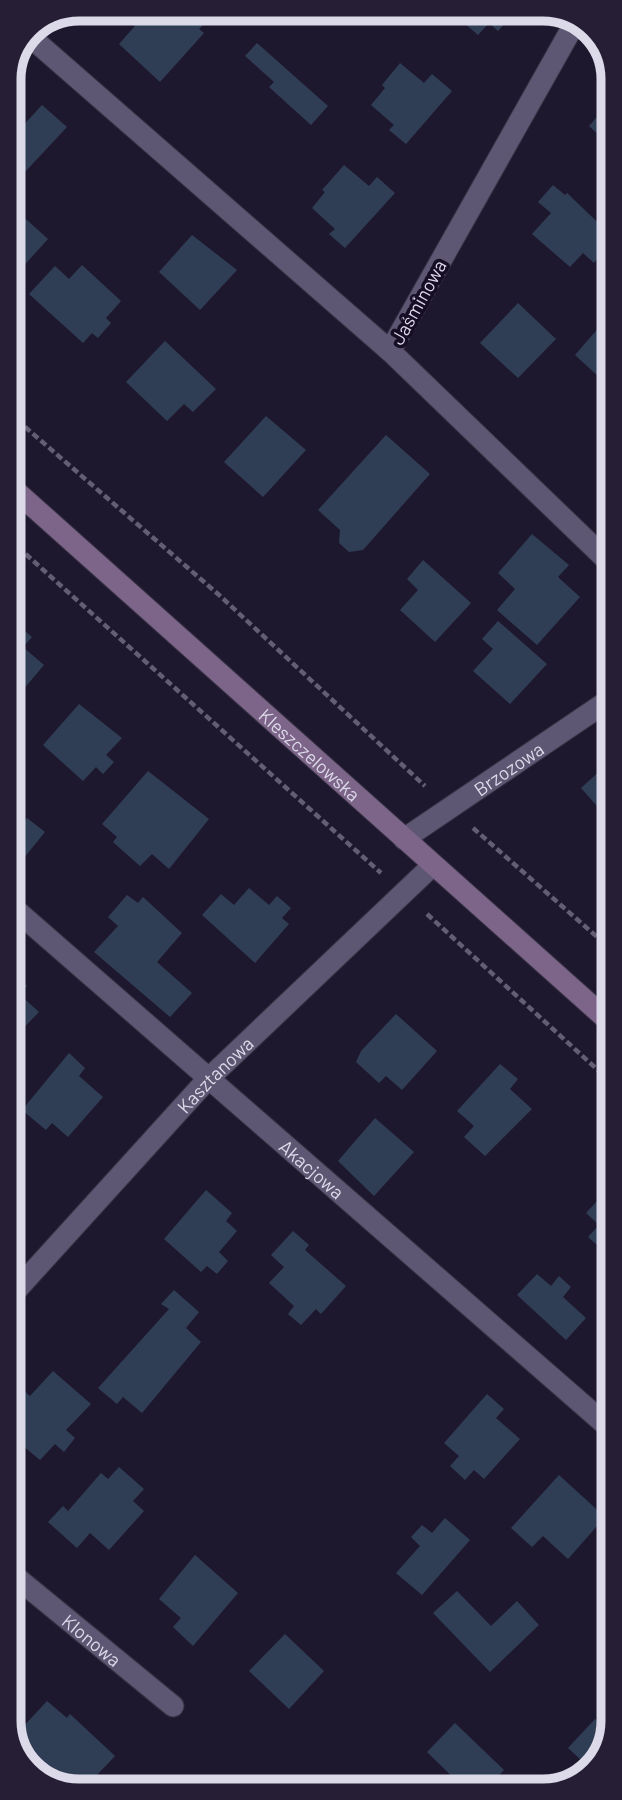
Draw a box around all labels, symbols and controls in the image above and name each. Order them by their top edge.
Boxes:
street label: Jaśminowa [385,255,451,349]
street label: Kleszczelowska [255,703,366,805]
street label: Brzozowa [469,737,548,800]
street label: Kasztanowa [172,1031,258,1117]
street label: Akacjowa [275,1134,349,1203]
street label: Klonowa [58,1609,126,1671]

